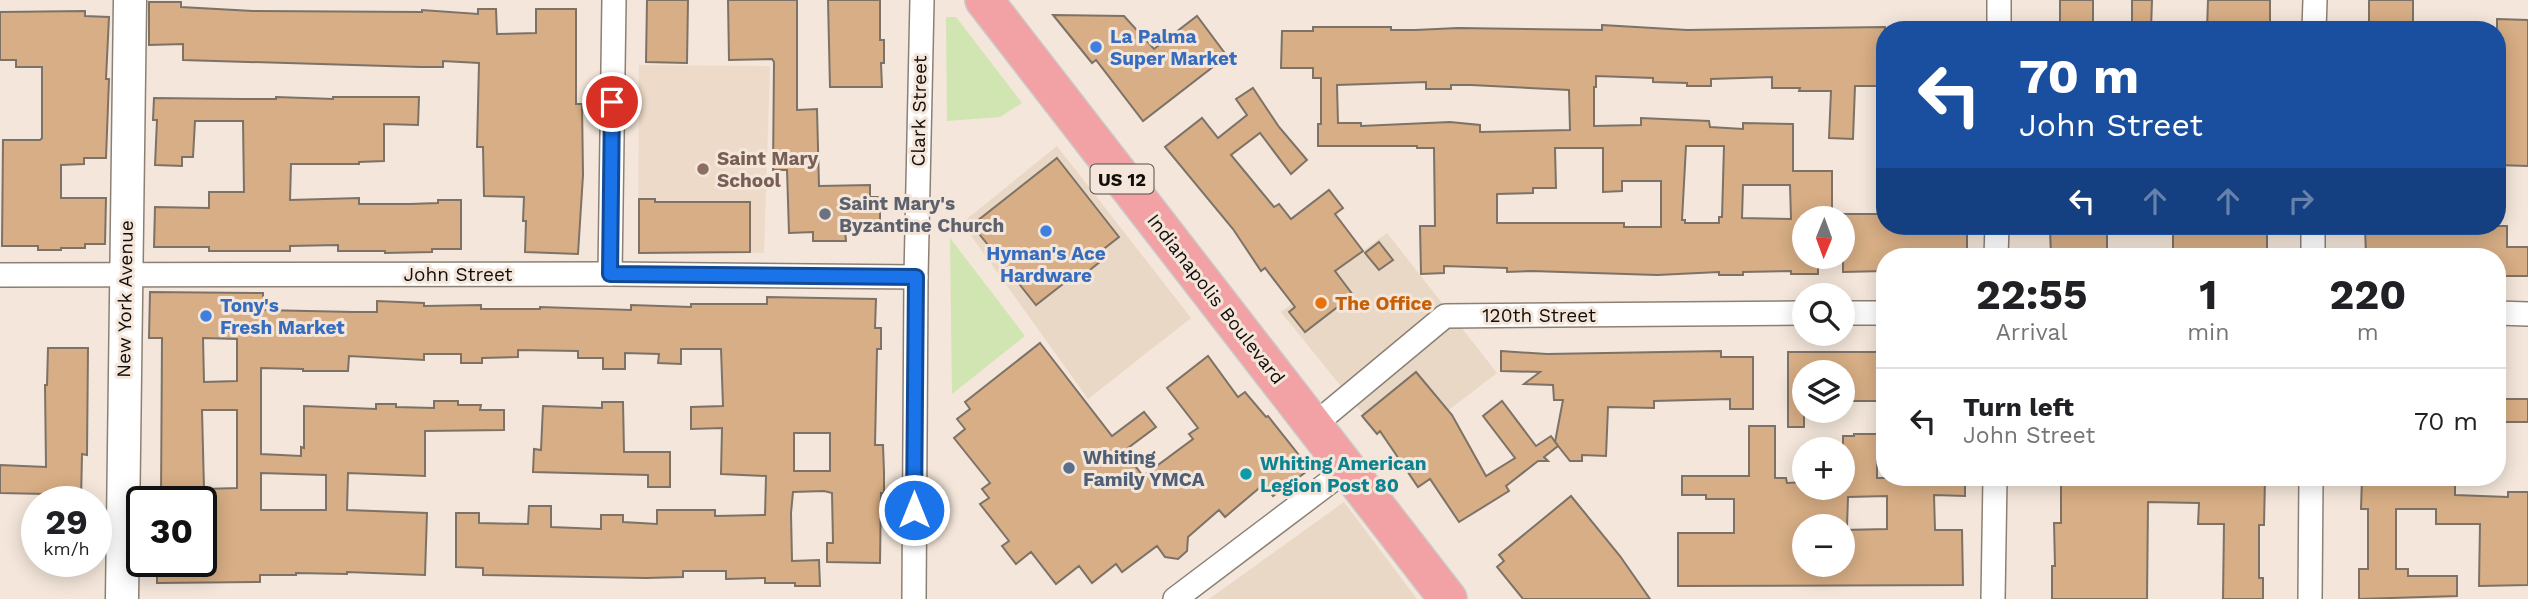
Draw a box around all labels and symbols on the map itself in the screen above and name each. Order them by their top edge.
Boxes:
place label: La Palma Super Market [1110,25,1238,70]
marker: La Palma Super Market [1088,39,1104,55]
street label: Clark Street [907,55,931,167]
pin [582,72,642,132]
place label: Saint Mary School [717,147,819,192]
marker: Saint Mary School [695,161,711,177]
road number: US 12 [1090,164,1154,194]
place label: Saint Mary's Byzantine Church [839,192,1004,237]
marker: Saint Mary's Byzantine Church [817,206,833,222]
north arrow [1792,206,1855,270]
street label: Indianapolis Boulevard [1142,209,1290,389]
street label: New York Avenue [112,220,138,378]
marker: Hyman's Ace Hardware [1038,223,1054,239]
place label: Hyman's Ace Hardware [986,242,1106,287]
street label: John Street [403,263,513,286]
place label: The Office [1335,292,1432,315]
place label: Tony's Fresh Market [220,294,345,339]
marker: The Office [1313,295,1329,311]
street label: 120th Street [1482,304,1596,327]
marker: Tony's Fresh Market [198,308,214,324]
place label: Whiting Family YMCA [1083,446,1205,491]
place label: Whiting American Legion Post 80 [1260,452,1427,497]
marker: Whiting Family YMCA [1061,460,1077,476]
marker: Whiting American Legion Post 80 [1238,466,1254,482]
position arrow [877,473,951,547]
speed limit sign: 30 [126,486,217,577]

